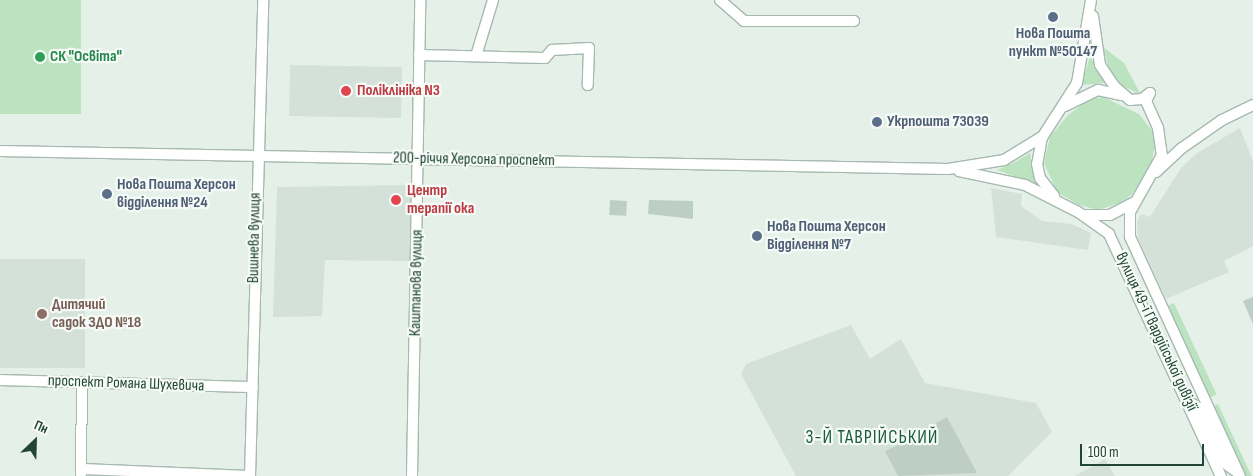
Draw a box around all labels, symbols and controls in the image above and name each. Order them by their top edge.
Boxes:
marker: Нова Пошта пункт №50147 [1047,11,1059,23]
place label: Нова Пошта пункт №50147 [1009,24,1097,62]
place label: СК "Освіта" [50,47,122,67]
marker: СК "Освіта" [34,51,46,63]
place label: Поліклініка N3 [357,81,440,101]
marker: Поліклініка N3 [339,84,353,98]
place label: Укрпошта 73039 [887,112,989,132]
marker: Укрпошта 73039 [871,116,883,128]
street label: 200-річчя Херсона проспект [393,149,555,171]
place label: Нова Пошта Херсон відділення №24 [117,175,236,213]
place label: Центр терапії ока [407,181,474,219]
marker: Нова Пошта Херсон відділення №24 [101,188,113,200]
street label: Вишнева вулиця [245,193,265,283]
marker: Центр терапії ока [389,193,403,207]
place label: Нова Пошта Херсон Відділення №7 [767,217,886,255]
street label: Каштанова вулиця [406,230,428,336]
marker: Нова Пошта Херсон Відділення №7 [751,230,763,242]
street label: вулиця 49-ї Гвардійської дивізії [1111,250,1201,414]
place label: Дитячий садок ЗДО №18 [52,295,141,333]
marker: Дитячий садок ЗДО №18 [36,308,48,320]
street label: проспект Романа Шухевича [47,372,205,396]
north arrow [10,416,60,466]
text: Пн [32,416,51,437]
district label: 3-Й ТАВРІЙСЬКИЙ [804,427,940,449]
scale bar [1083,434,1207,466]
text: 100 m [1088,443,1119,462]

